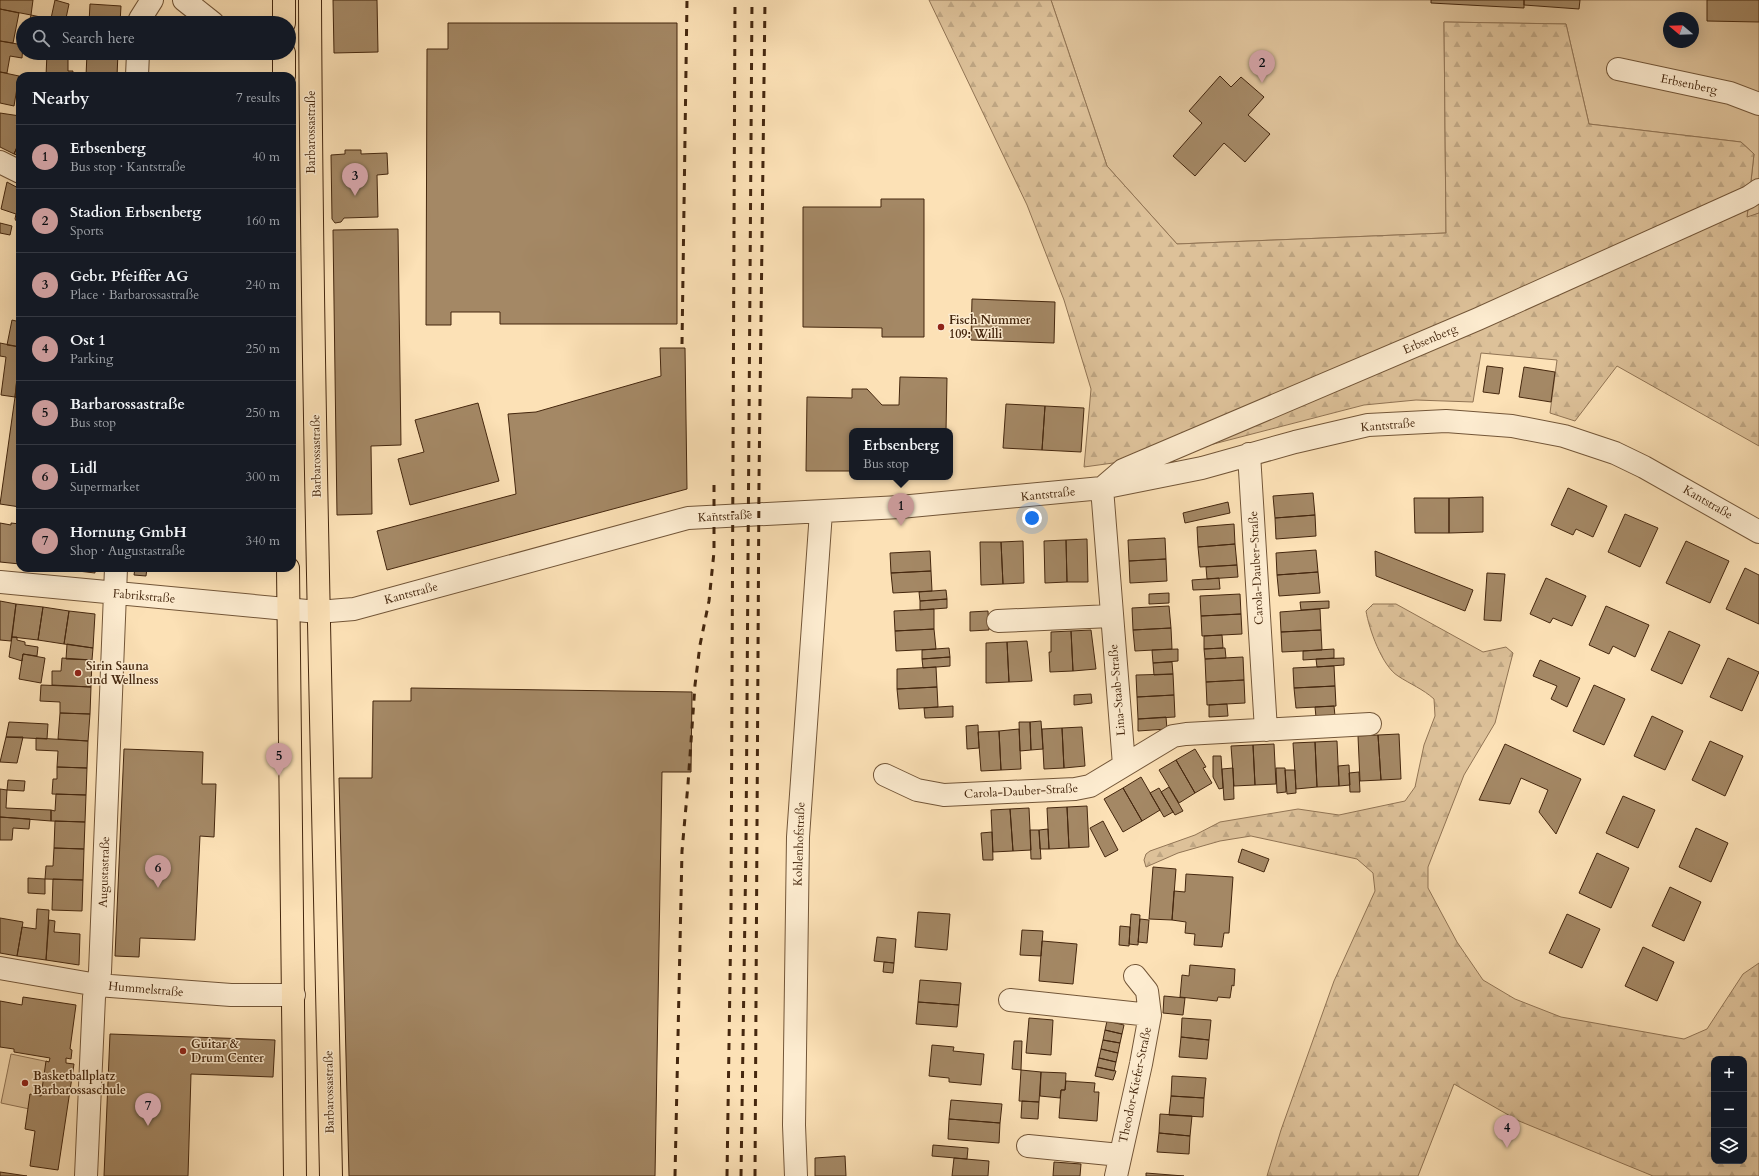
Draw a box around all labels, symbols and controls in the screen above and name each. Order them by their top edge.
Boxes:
north arrow [1663,12,1699,48]
search box [16,16,296,60]
icon: search [30,27,52,49]
text: Search here [62,28,135,48]
pin: 2 [1249,50,1275,83]
street label: Erbsenberg [1659,70,1719,98]
text: Nearby [32,87,89,110]
text: 7 results [236,89,280,107]
street label: Barbarossastraße [303,90,319,174]
text: Erbsenberg [70,138,146,158]
text: 1 [42,148,48,166]
text: 40 m [252,148,280,166]
text: Bus stop · Kantstraße [70,158,186,176]
pin: 3 [342,163,368,196]
text: Stadion Erbsenberg [70,202,201,222]
text: 2 [42,212,48,230]
text: 160 m [246,212,280,230]
text: Sports [70,222,104,240]
text: Gebr. Pfeiffer AG [70,266,189,286]
text: 3 [42,276,48,294]
text: 240 m [246,276,280,294]
text: Place · Barbarossastraße [70,286,199,304]
place label: Fisch Nummer 109: Willi [949,312,1031,342]
street label: Erbsenberg [1400,320,1460,358]
marker: Fisch Nummer 109: Willi [936,322,946,332]
text: Ost 1 [70,330,106,350]
text: 4 [42,340,48,358]
text: 250 m [246,340,280,358]
text: Parking [70,350,113,368]
text: Barbarossastraße [70,394,185,414]
text: 5 [42,404,48,422]
text: 250 m [246,404,280,422]
text: Bus stop [70,414,116,432]
street label: Barbarossastraße [307,414,325,498]
street label: Kantstraße [1360,415,1416,435]
popup [849,428,953,480]
text: Erbsenberg [863,435,939,455]
text: Bus stop [863,455,909,473]
text: Lidl [70,458,97,478]
text: 6 [42,468,48,486]
text: 300 m [246,468,280,486]
text: Supermarket [70,478,140,496]
street label: Kantstraße [1680,481,1736,523]
street label: Kantstraße [1020,483,1076,505]
pin: 1 [888,493,914,526]
street label: Kantstraße [697,507,753,525]
your location [1022,508,1042,528]
street label: Carola-Dauber-Straße [1245,511,1267,625]
text: Hornung GmbH [70,522,187,542]
text: 7 [42,532,48,550]
text: 340 m [246,532,280,550]
text: Shop · Augustastraße [70,542,185,560]
street label: Kantstraße [383,578,439,608]
street label: Fabrikstraße [112,585,176,607]
street label: Lina-Staab-Straße [1105,644,1129,736]
place label: Sirin Sauna und Wellness [86,658,158,688]
marker: Sirin Sauna und Wellness [73,668,83,678]
pin: 5 [266,743,292,776]
street label: Carola-Dauber-Straße [964,780,1078,802]
street label: Kohlenhofstraße [790,802,808,886]
street label: Augustastraße [95,836,113,908]
pin: 6 [145,855,171,888]
street label: Hummelstraße [108,978,184,1000]
street label: Theodor-Kiefer-Straße [1115,1025,1155,1145]
place label: Guitar & Drum Center [191,1036,264,1066]
marker: Guitar & Drum Center [178,1046,188,1056]
street label: Barbarossastraße [320,1050,338,1134]
map controls [1711,1056,1747,1164]
button: + [1711,1056,1747,1092]
place label: Basketballplatz Barbarossaschule [33,1068,126,1098]
marker: Basketballplatz Barbarossaschule [20,1078,30,1088]
button: − [1711,1092,1747,1128]
pin: 7 [135,1093,161,1126]
pin: 4 [1494,1115,1520,1148]
button: layers [1711,1128,1747,1164]

